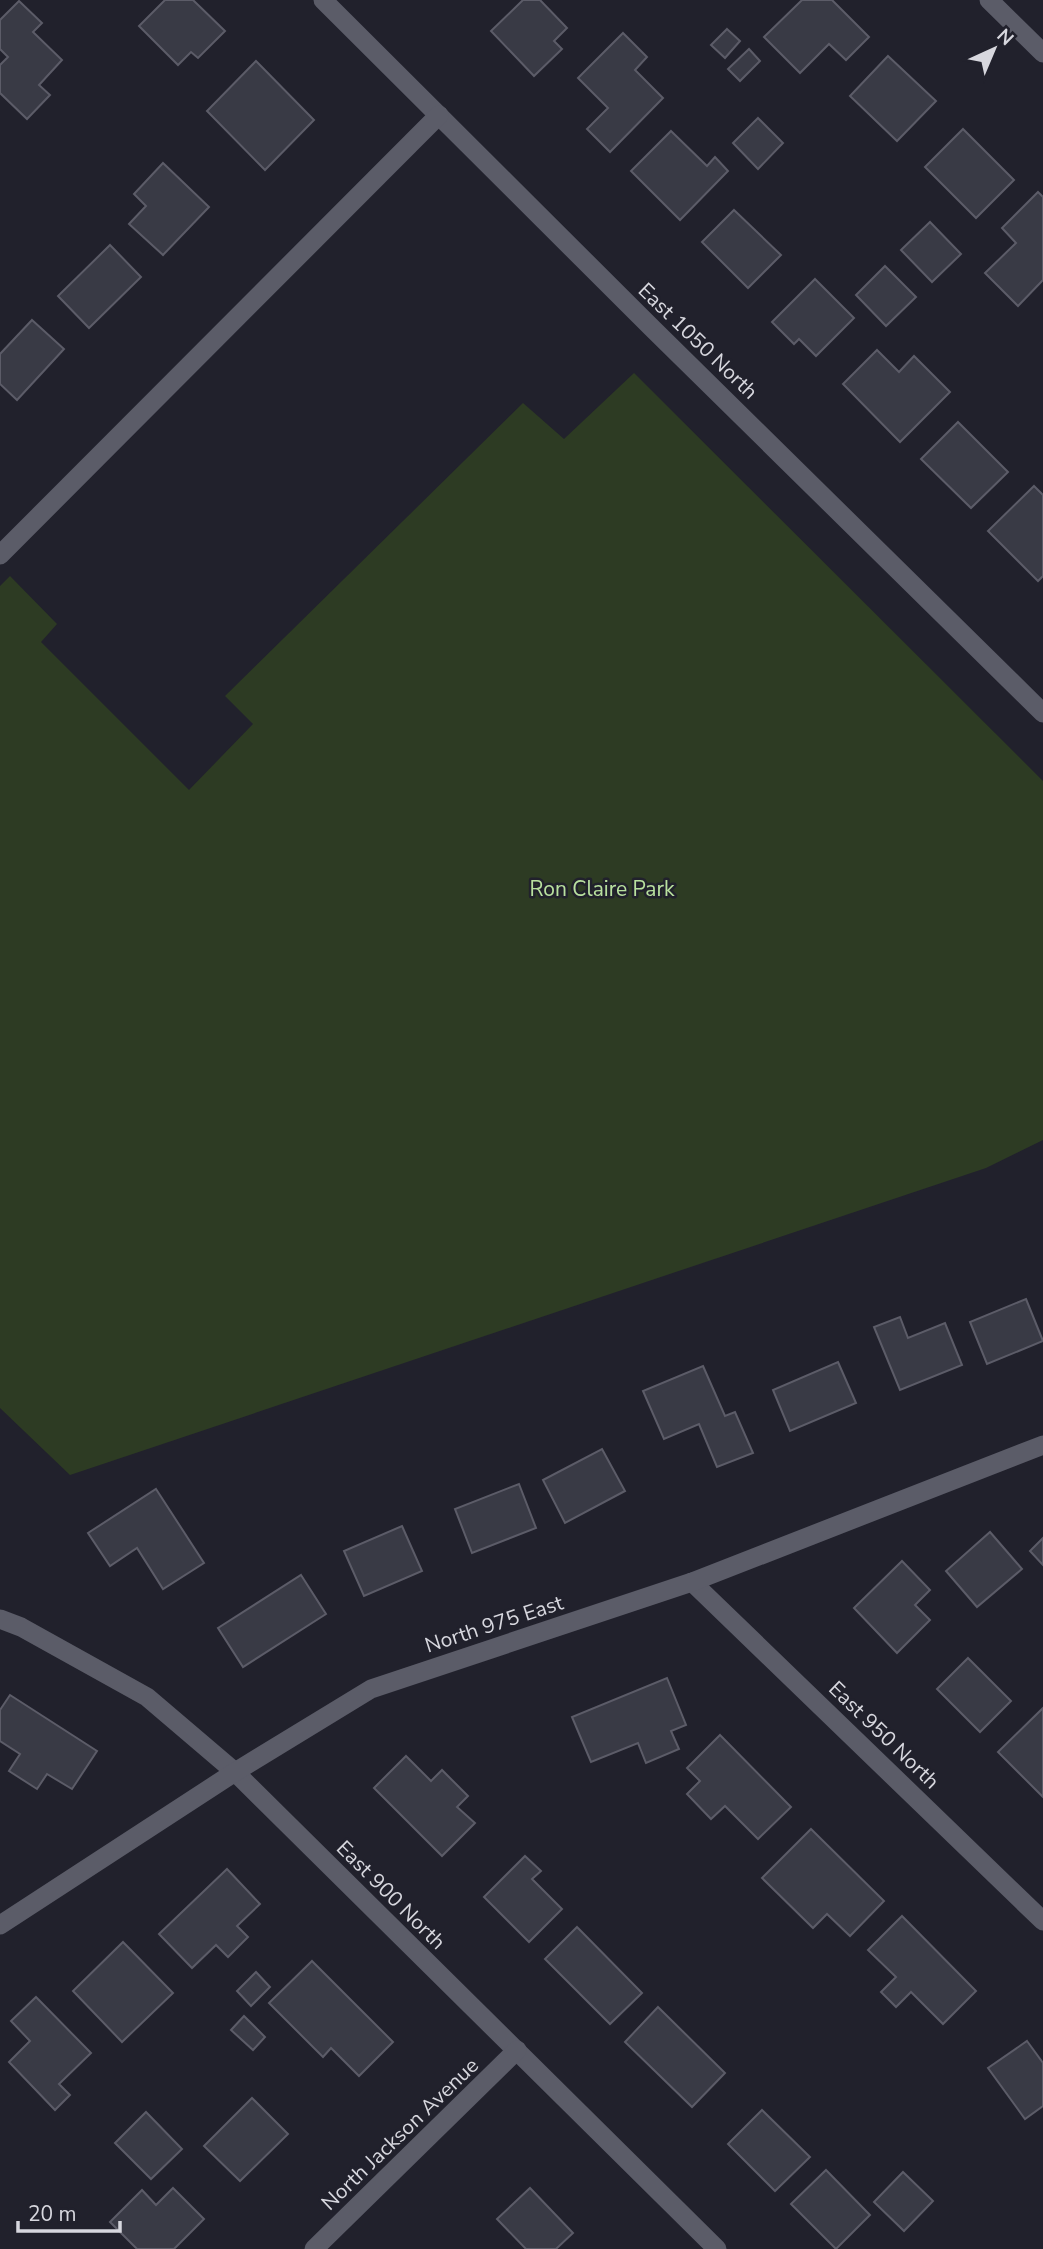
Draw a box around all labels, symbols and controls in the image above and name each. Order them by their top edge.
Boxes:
north arrow [959,14,1029,84]
text: N [991,23,1019,52]
street label: East 1050 North [632,277,764,405]
park label: Ron Claire Park [529,875,675,903]
street label: North 975 East [421,1588,567,1660]
street label: East 950 North [823,1675,945,1795]
street label: East 900 North [330,1834,452,1956]
street label: North Jackson Avenue [315,2052,485,2216]
scale bar [18,2190,119,2234]
text: 20 m [28,2200,77,2228]

